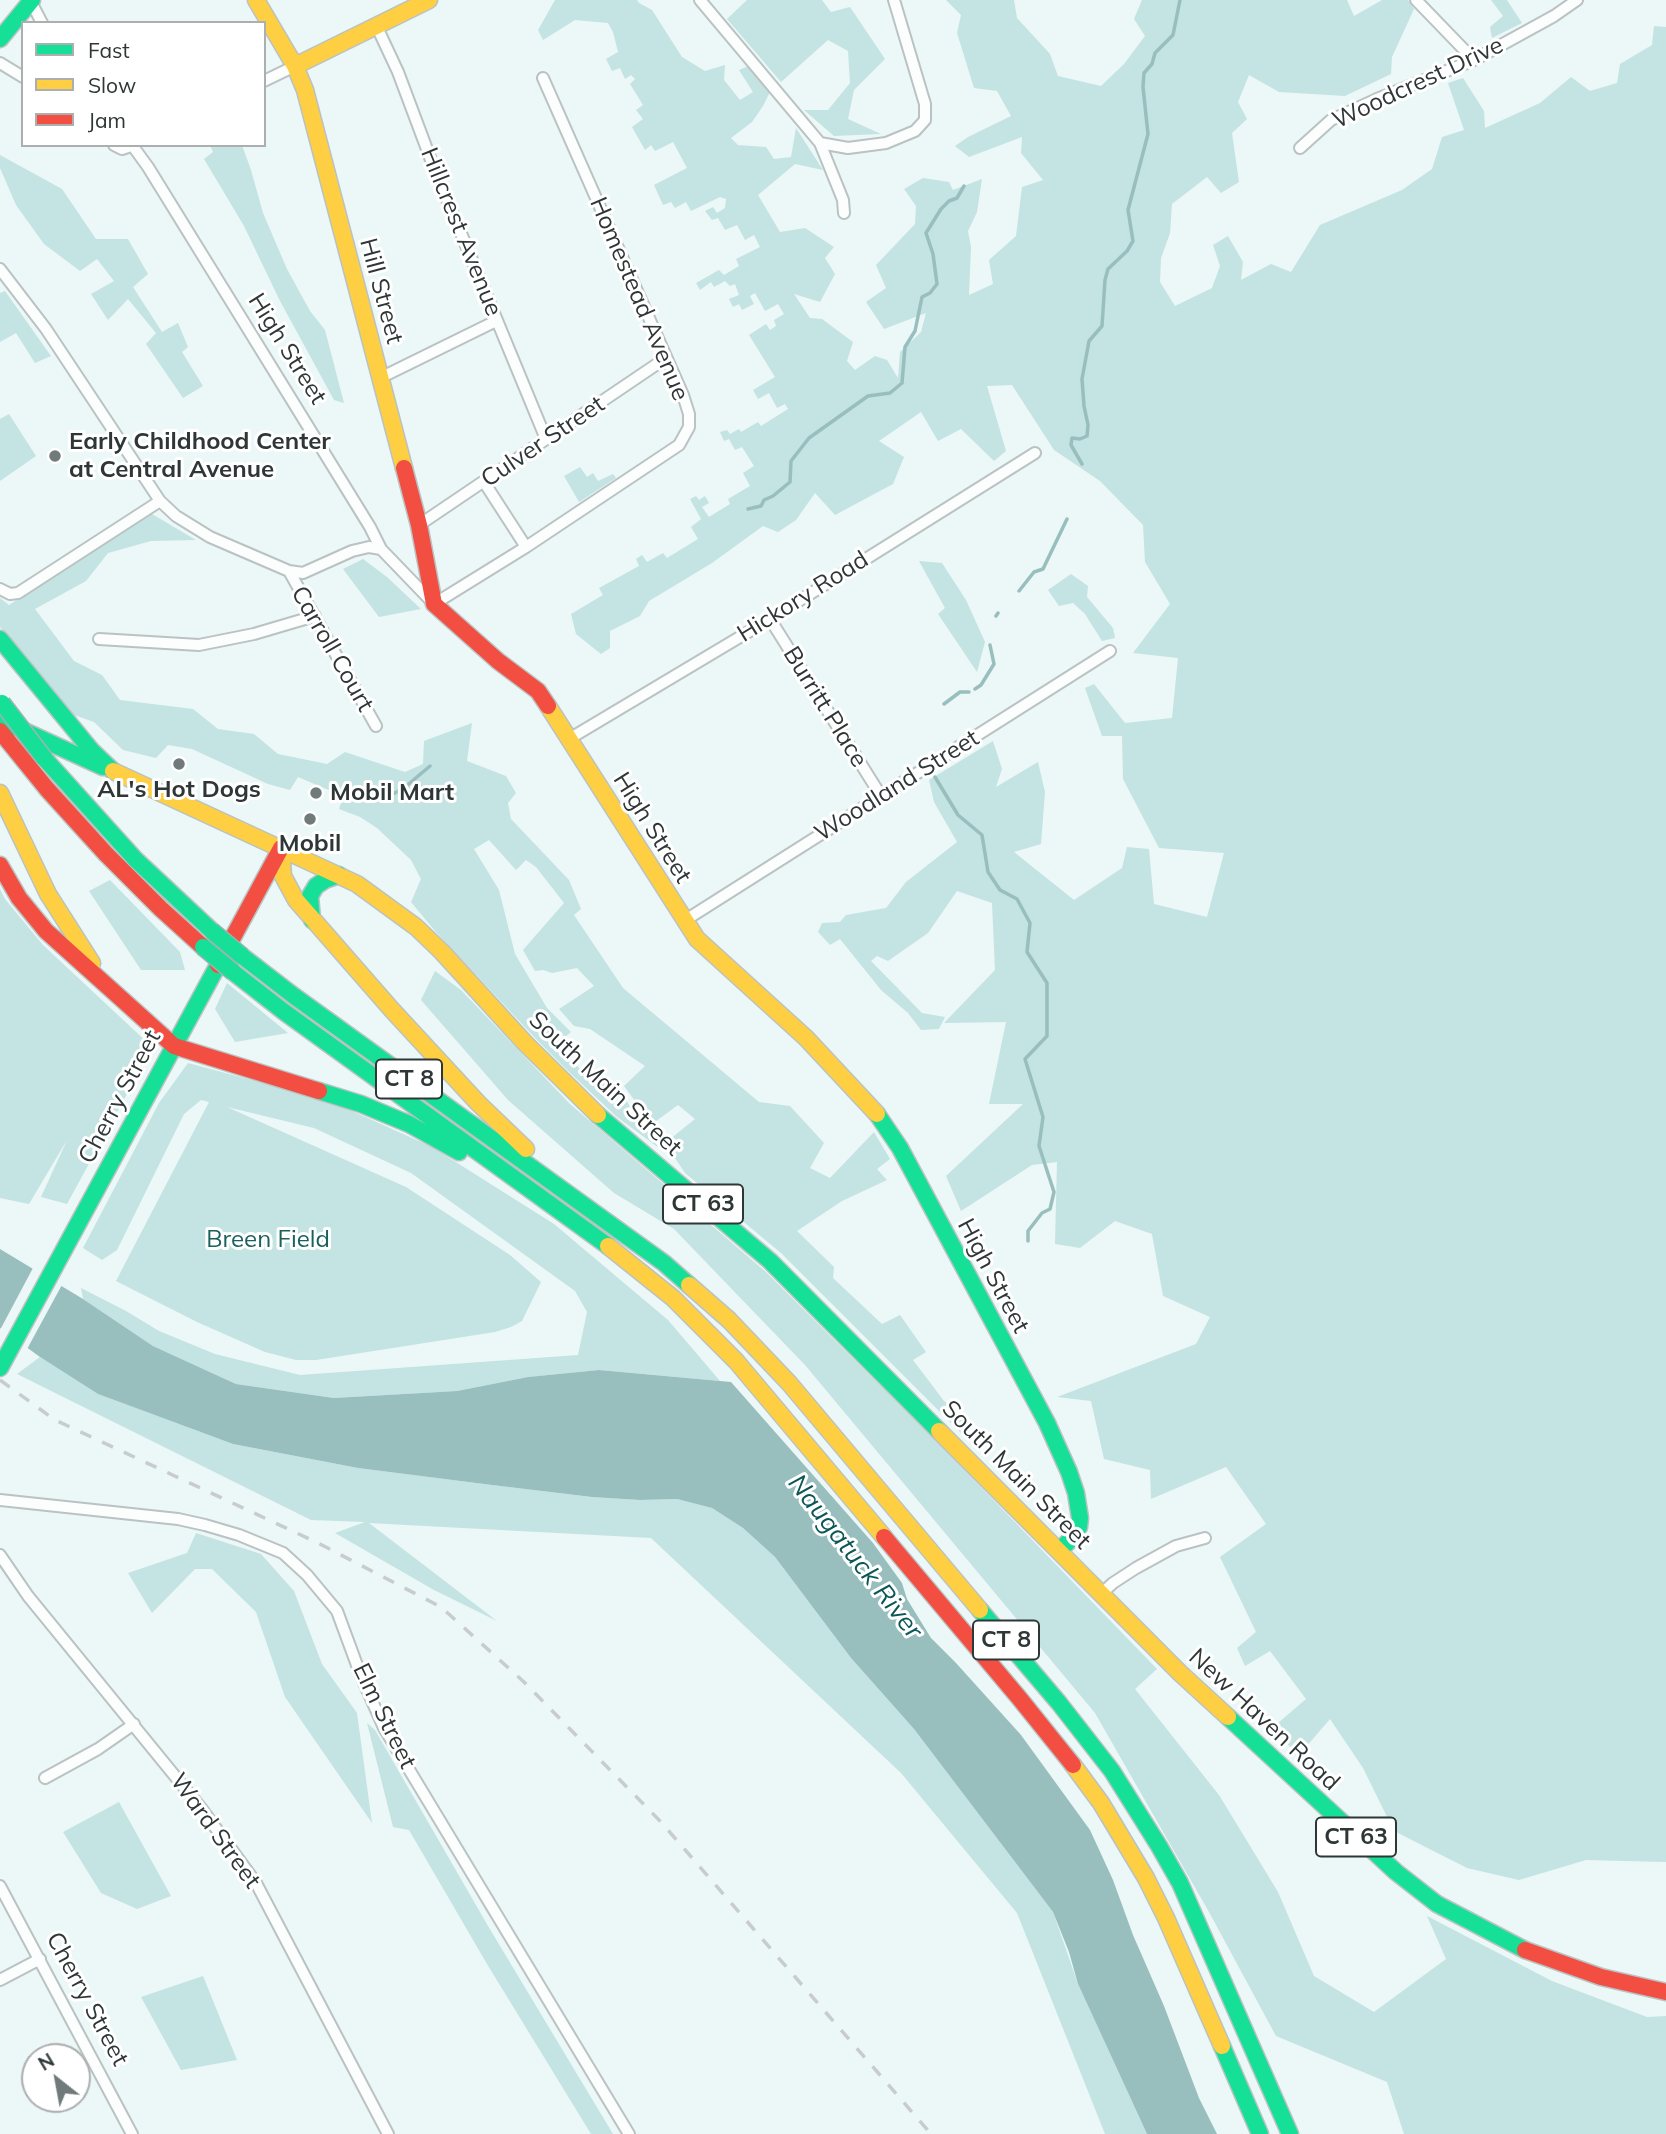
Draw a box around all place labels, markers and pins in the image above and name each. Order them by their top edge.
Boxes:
place label: Early Childhood Center at Central Avenue [69,428,331,484]
marker: Early Childhood Center at Central Avenue [47,448,63,464]
marker: AL's Hot Dogs [171,756,187,772]
place label: AL's Hot Dogs [97,776,261,804]
place label: Mobil Mart [330,779,454,807]
marker: Mobil Mart [308,785,324,801]
marker: Mobil [302,811,318,827]
place label: Mobil [279,830,341,858]

